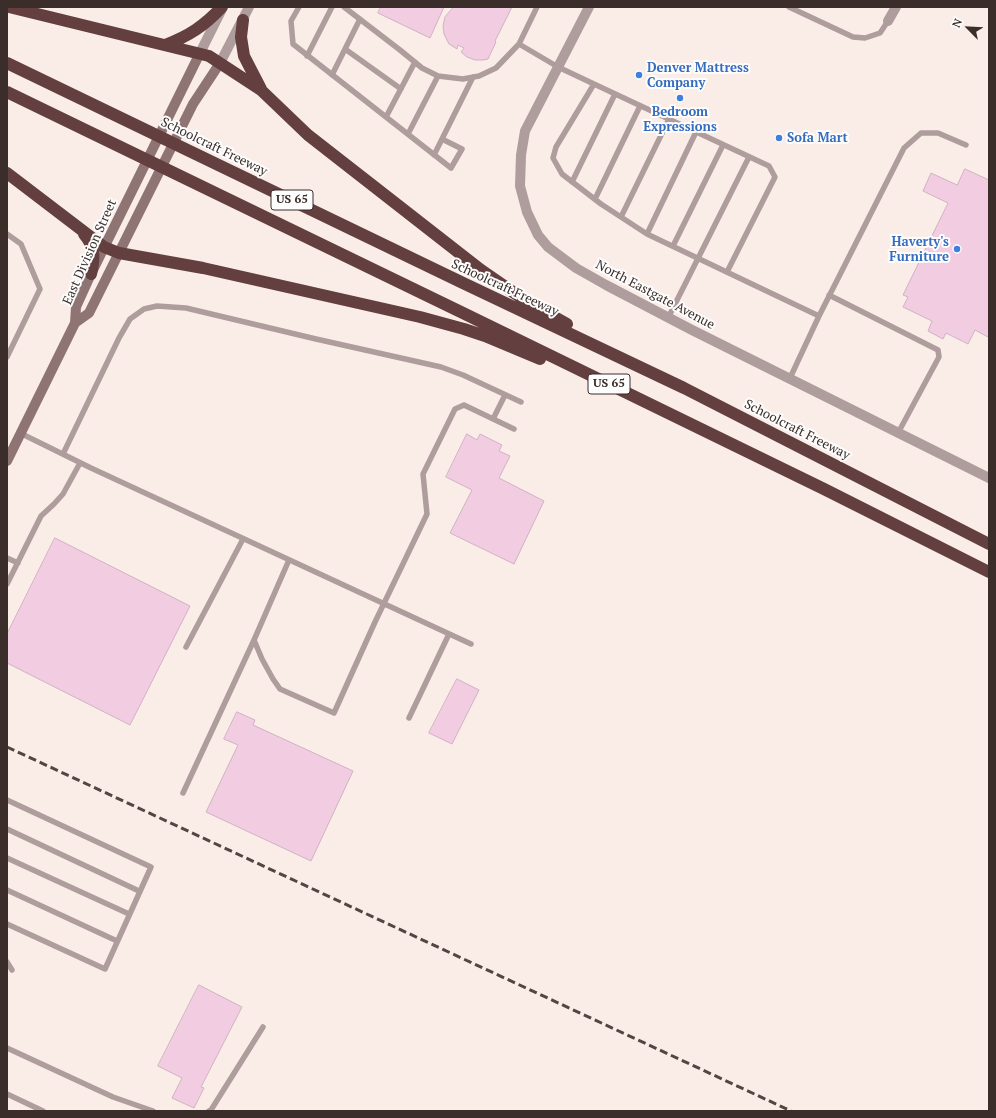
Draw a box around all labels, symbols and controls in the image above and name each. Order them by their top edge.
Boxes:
north arrow [948,8,988,48]
text: N [949,16,965,30]
place label: Denver Mattress Company [647,60,749,91]
marker: Denver Mattress Company [634,70,644,80]
marker: Bedroom Expressions [675,93,685,103]
place label: Bedroom Expressions [643,104,717,135]
street label: Schoolcraft Freeway [158,114,270,180]
place label: Sofa Mart [787,130,848,146]
marker: Sofa Mart [774,133,784,143]
road number: US 65 [271,190,313,210]
street label: East Division Street [60,197,120,307]
place label: Haverty's Furniture [889,234,949,265]
marker: Haverty's Furniture [952,244,962,254]
street label: Schoolcraft Freeway [449,256,561,320]
street label: North Eastgate Avenue [593,257,717,333]
road number: US 65 [588,374,630,394]
street label: Schoolcraft Freeway [742,397,852,463]

